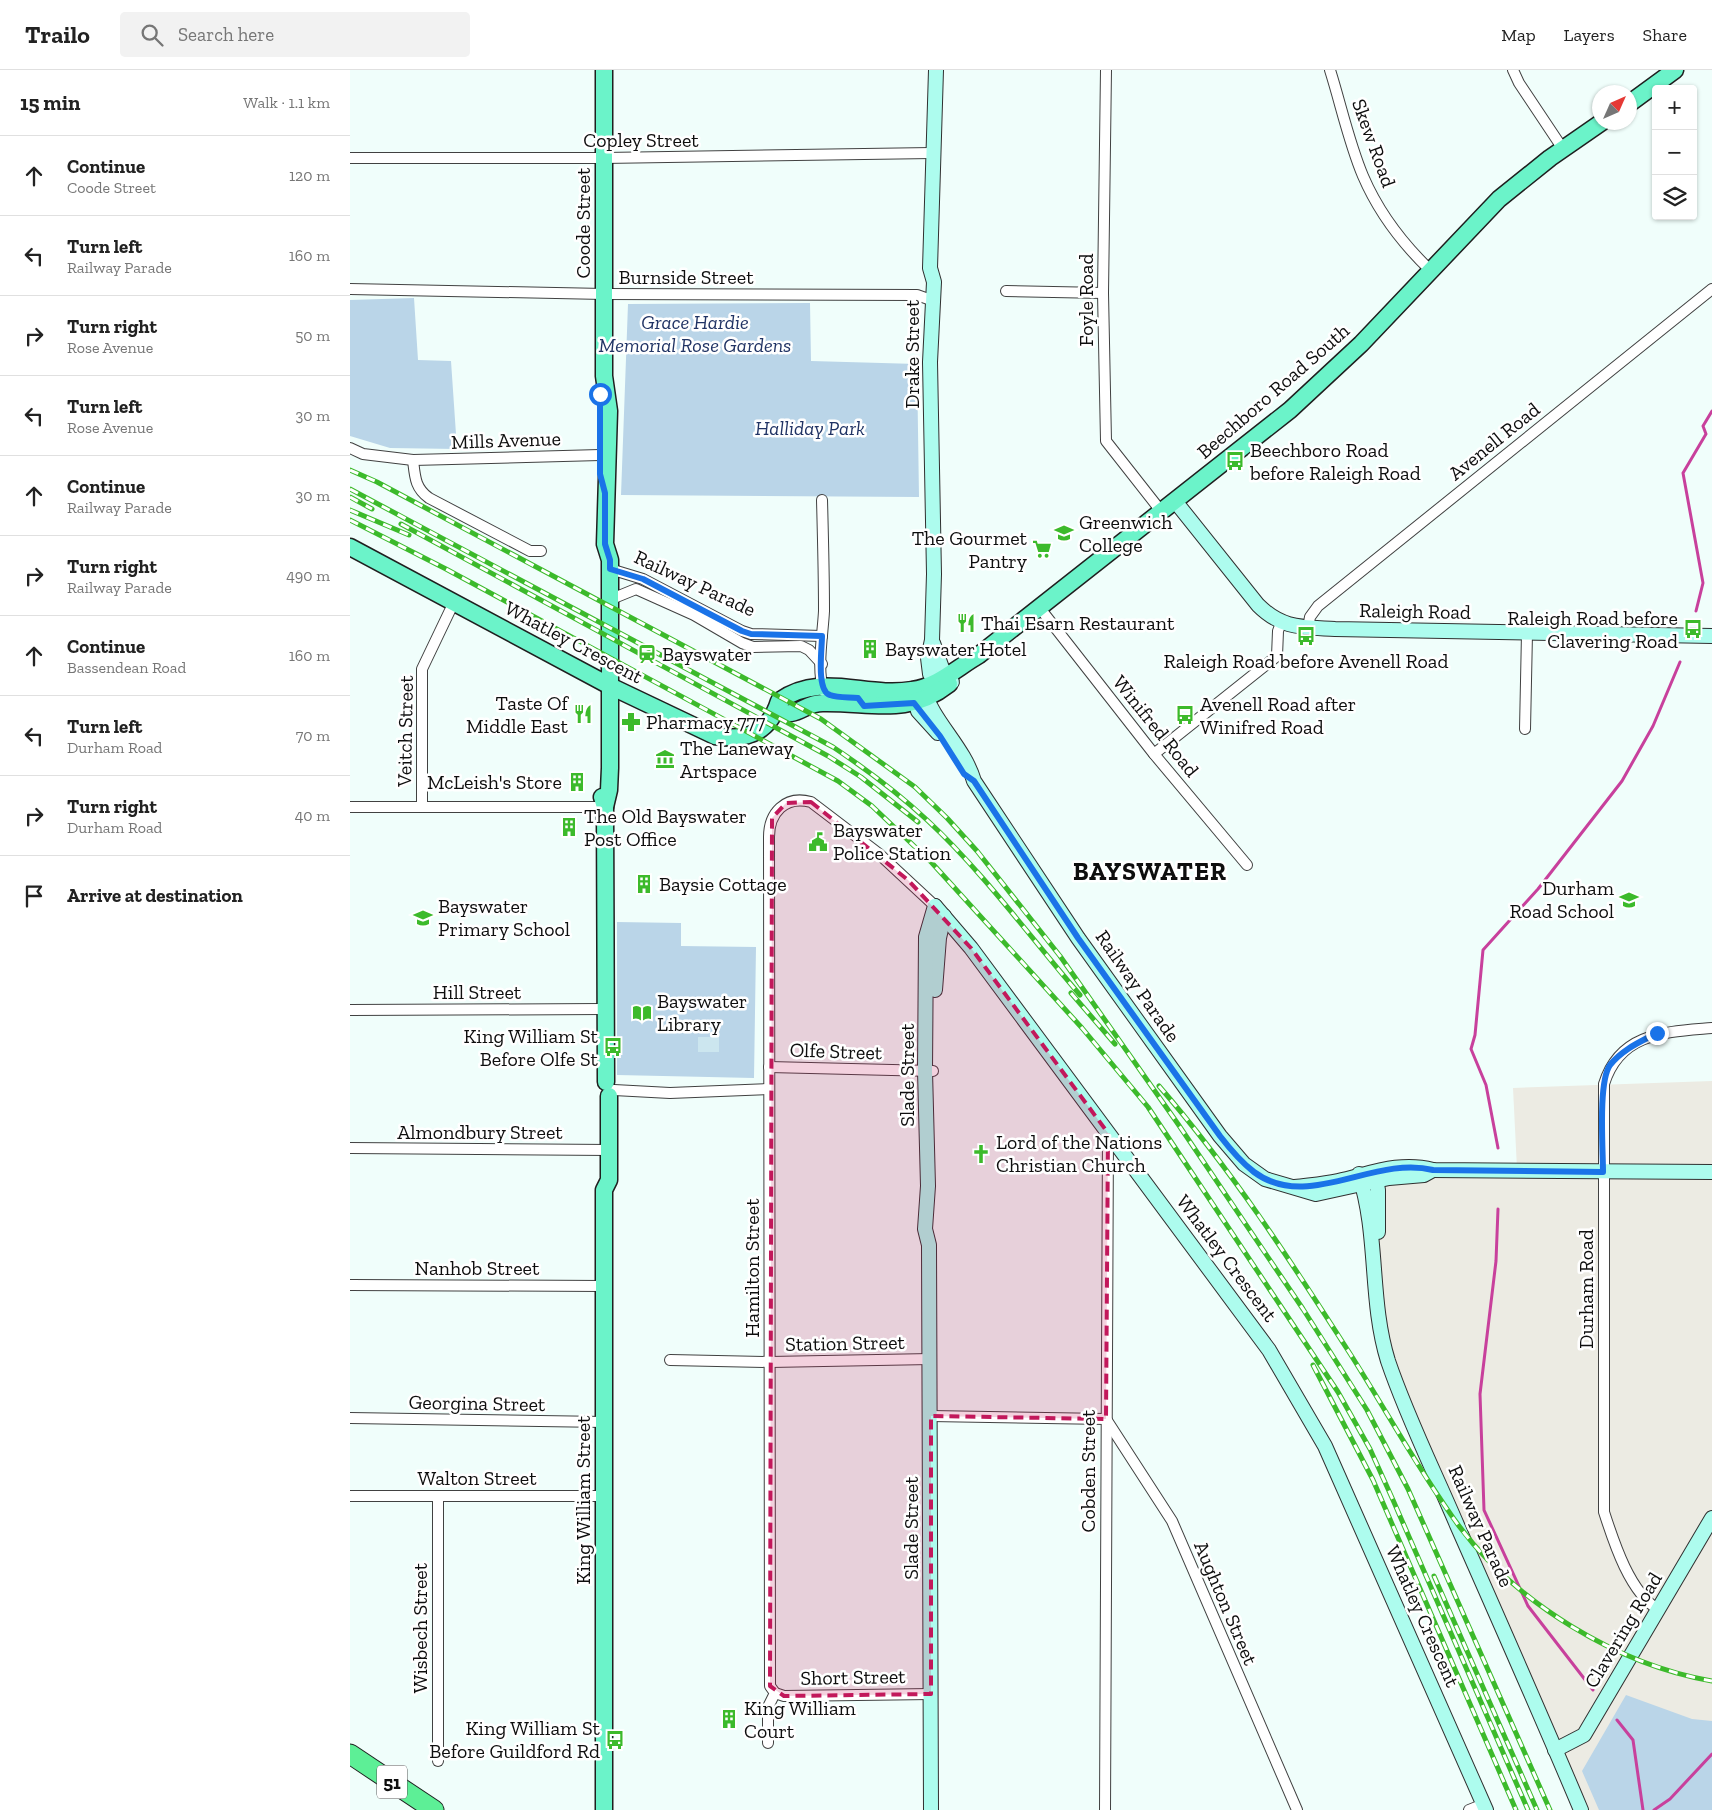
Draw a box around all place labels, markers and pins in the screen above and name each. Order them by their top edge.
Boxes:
place label: Beechboro Road before Raleigh Road [1249,438,1421,485]
bus stop icon: Beechboro Road before Raleigh Road [1224,450,1246,472]
place label: Greenwich College [1079,510,1173,557]
school or university icon: Greenwich College [1053,522,1075,544]
place label: The Gourmet Pantry [912,526,1028,573]
supermarket icon: The Gourmet Pantry [1031,538,1053,560]
place label: Raleigh Road before Clavering Road [1507,606,1678,653]
place label: Thai Esarn Restaurant [981,611,1175,635]
restaurant icon: Thai Esarn Restaurant [955,612,977,634]
bus stop icon: Raleigh Road before Clavering Road [1682,618,1704,640]
bus stop icon: Raleigh Road before Avenell Road [1295,625,1317,647]
place label: Bayswater Hotel [885,637,1027,661]
building icon: Bayswater Hotel [859,638,881,660]
place label: Bayswater [662,642,752,666]
station icon: Bayswater [636,643,658,665]
place label: Raleigh Road before Avenell Road [1164,649,1449,673]
place label: Taste Of Middle East [466,691,570,738]
place label: Avenell Road after Winifred Road [1200,692,1356,739]
restaurant icon: Taste Of Middle East [572,703,594,725]
bus stop icon: Avenell Road after Winifred Road [1174,704,1196,726]
place label: Pharmacy 777 [646,710,766,734]
pharmacy icon: Pharmacy 777 [620,711,642,733]
place label: The Laneway Artspace [680,736,794,783]
museum icon: The Laneway Artspace [654,748,676,770]
place label: McLeish's Store [427,770,562,794]
building icon: McLeish's Store [566,771,588,793]
place label: The Old Bayswater Post Office [584,804,747,851]
building icon: The Old Bayswater Post Office [558,816,580,838]
place label: Bayswater Police Station [833,818,951,865]
public building icon: Bayswater Police Station [807,831,829,853]
place label: Baysie Cottage [659,872,787,896]
building icon: Baysie Cottage [633,873,655,895]
place label: Durham Road School [1510,876,1615,923]
school or university icon: Durham Road School [1618,889,1640,911]
place label: Bayswater Primary School [438,894,570,941]
school or university icon: Bayswater Primary School [412,907,434,929]
place label: Bayswater Library [657,989,747,1036]
library icon: Bayswater Library [631,1002,653,1024]
place label: King William St Before Olfe St [464,1024,599,1071]
bus stop icon: King William St Before Olfe St [602,1036,624,1058]
place label: Lord of the Nations Christian Church [996,1130,1162,1177]
church icon: Lord of the Nations Christian Church [970,1143,992,1165]
place label: King William Court [744,1696,857,1743]
building icon: King William Court [718,1708,740,1730]
place label: King William St Before Guildford Rd [429,1716,601,1763]
bus stop icon: King William St Before Guildford Rd [604,1729,626,1751]

